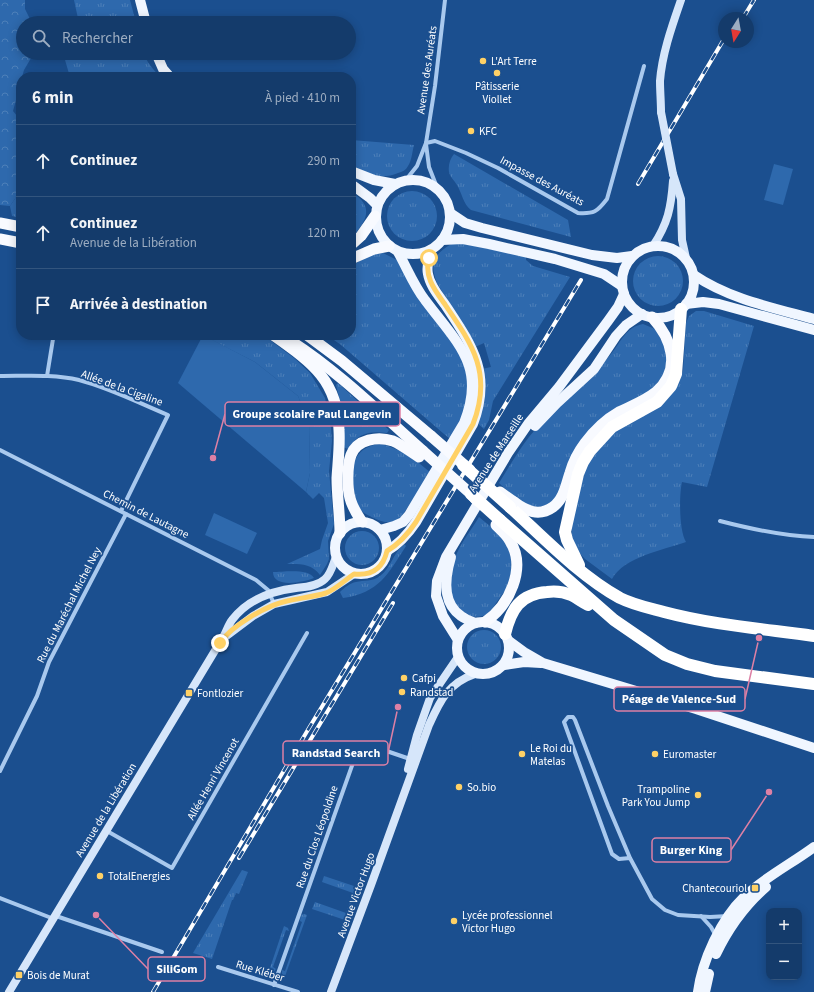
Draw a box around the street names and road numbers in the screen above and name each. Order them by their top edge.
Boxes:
street label: Avenue des Auréats [413,25,441,115]
street label: Impasse des Auréats [497,152,587,210]
street label: Allée de la Cigaline [79,366,165,410]
street label: Avenue de Marseille [465,410,527,495]
street label: Chemin de Lautagne [101,486,192,542]
street label: Rue du Maréchal Michel Ney [33,544,105,666]
street label: Allée Henri Vincenot [183,735,243,823]
street label: Avenue de la Libération [72,760,140,860]
street label: Rue du Clos Léopoldine [292,783,342,890]
street label: Avenue Victor Hugo [334,850,378,940]
street label: Rue Kléber [234,957,286,986]

